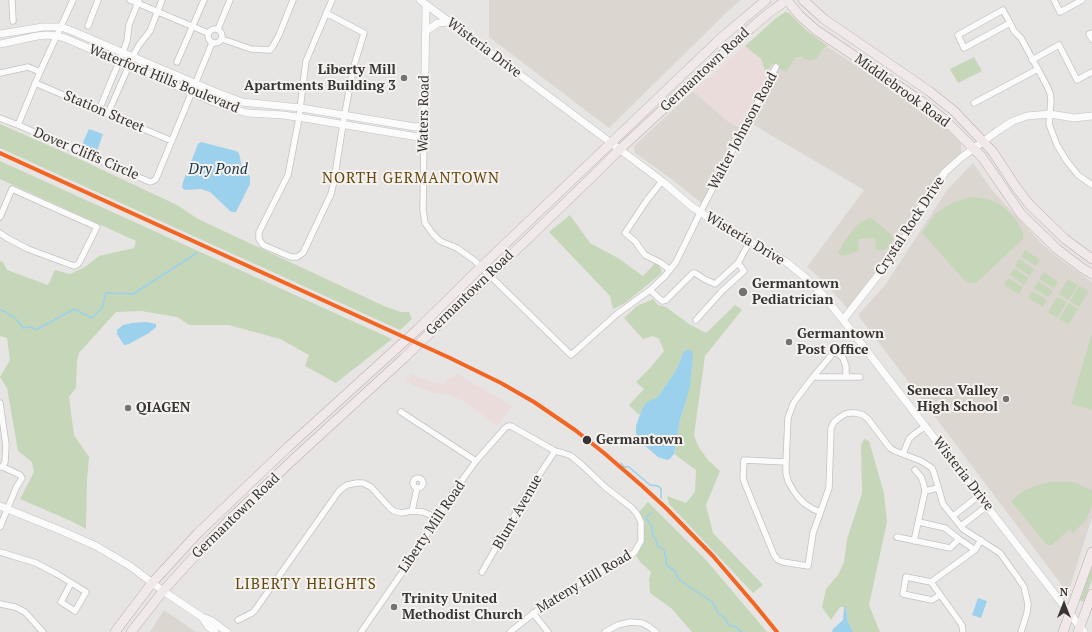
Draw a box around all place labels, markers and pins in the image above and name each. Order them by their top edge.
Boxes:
place label: Liberty Mill Apartments Building 3 [244,62,396,94]
marker: Liberty Mill Apartments Building 3 [399,73,409,83]
place label: Germantown Pediatrician [752,276,839,308]
marker: Germantown Pediatrician [737,286,749,298]
place label: Germantown Post Office [797,326,884,358]
marker: Germantown Post Office [784,337,794,347]
place label: Seneca Valley High School [907,383,998,416]
marker: Seneca Valley High School [1001,394,1011,404]
place label: QIAGEN [136,400,190,416]
marker: QIAGEN [123,403,133,413]
place label: Germantown [596,432,683,448]
marker: Germantown [581,434,593,446]
place label: Trinity United Methodist Church [402,591,523,624]
marker: Trinity United Methodist Church [389,602,399,612]

